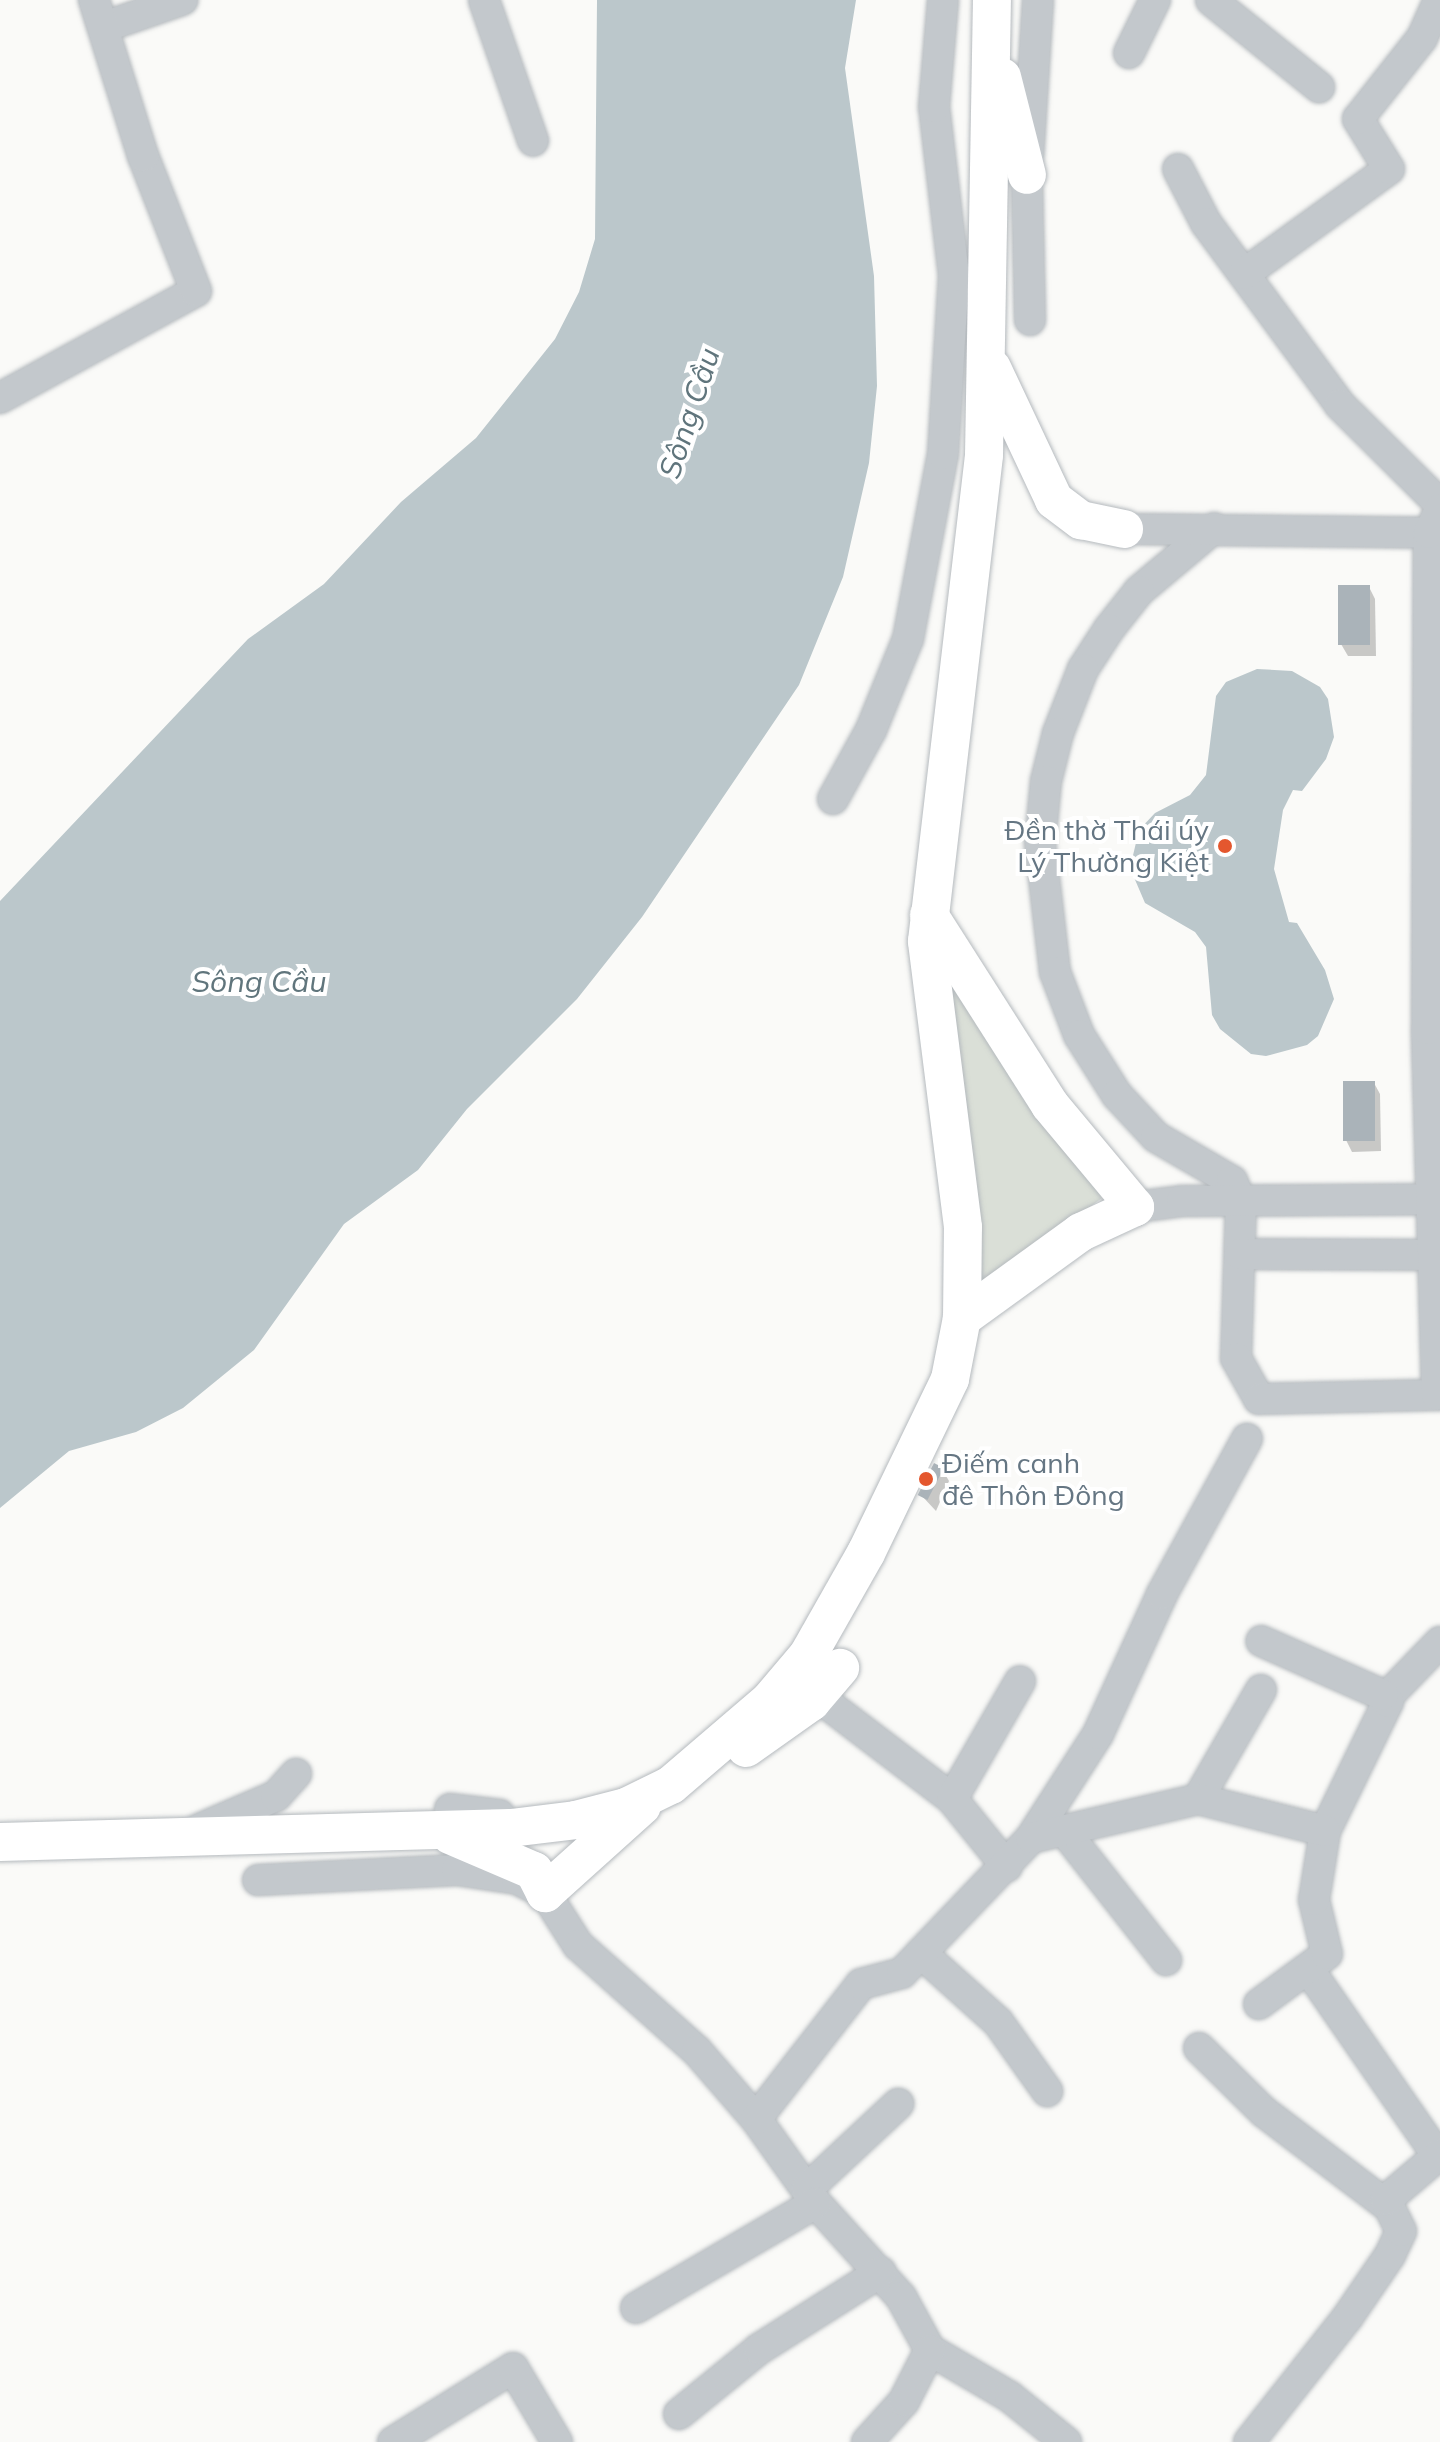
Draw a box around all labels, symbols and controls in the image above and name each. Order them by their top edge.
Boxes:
water label: Sông Cầu [651,343,727,483]
place label: Đền thờ Thái úy Lý Thường Kiệt [1005,813,1209,879]
marker: Đền thờ Thái úy Lý Thường Kiệt [1216,837,1234,855]
water label: Sông Cầu [191,963,327,999]
place label: Điếm canh đê Thôn Đông [942,1446,1125,1512]
marker: Điếm canh đê Thôn Đông [917,1470,935,1488]

